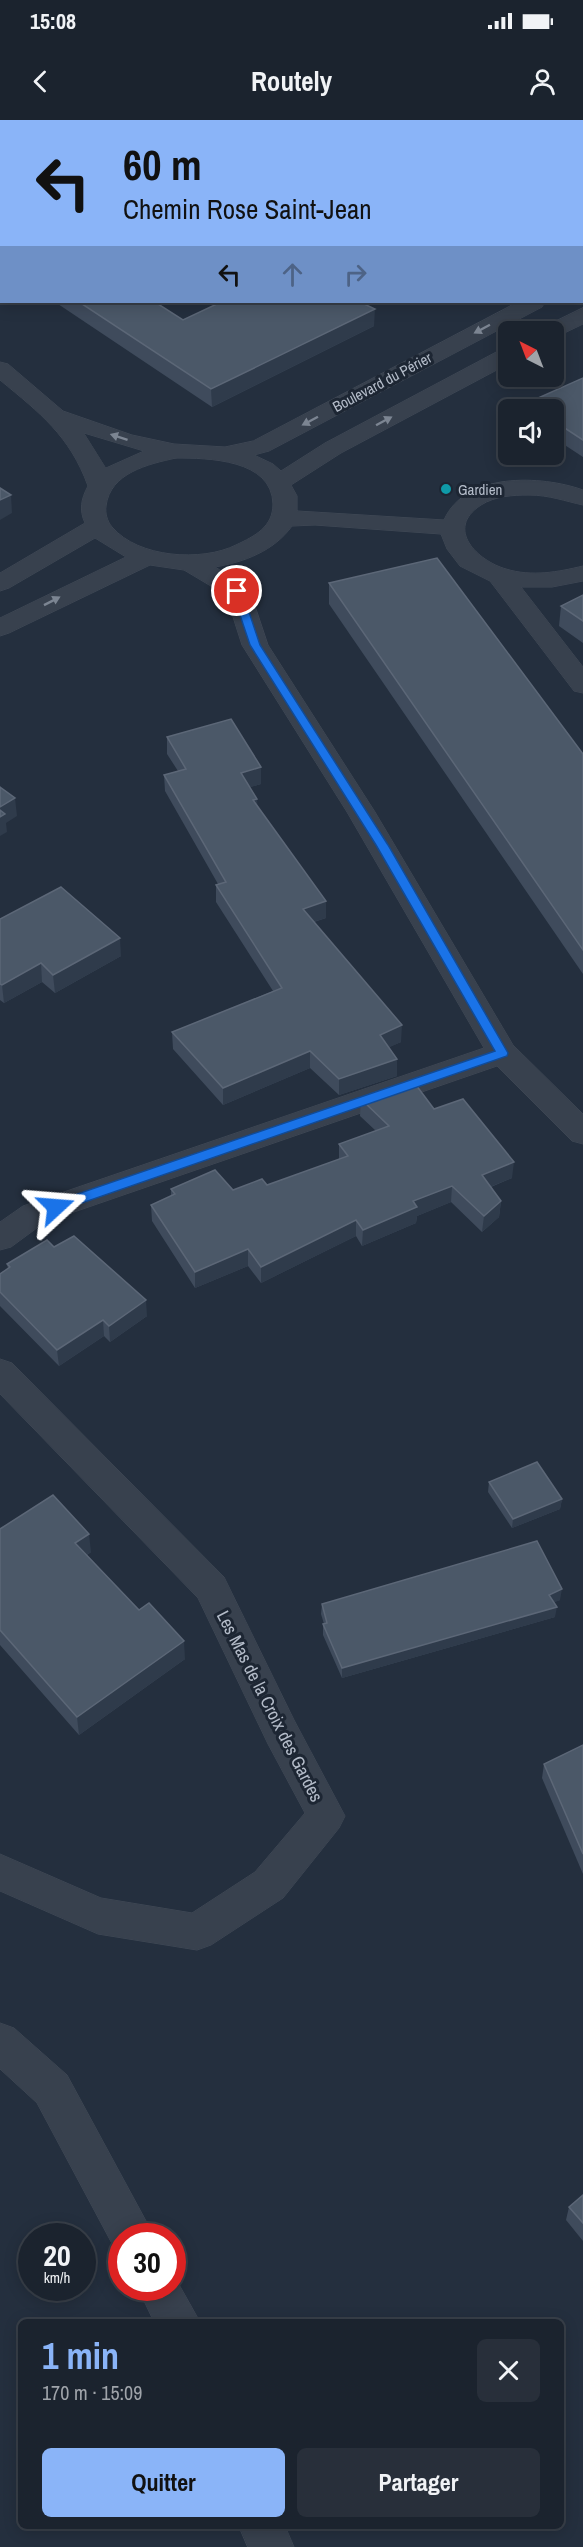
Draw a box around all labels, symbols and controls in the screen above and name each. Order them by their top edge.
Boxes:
text: 15:08 [30,6,76,36]
text: Routely [251,63,332,99]
icon: back [24,65,57,98]
icon: person [526,65,559,98]
text: 60 m [123,137,202,193]
icon: left [24,144,102,222]
text: Chemin Rose Saint-Jean [123,191,372,227]
icon: left [213,258,246,291]
icon: ahead [276,258,309,291]
icon: right [339,258,372,291]
north arrow [498,321,564,387]
map controls [498,321,564,465]
one-way arrow [473,324,490,334]
street label: Boulevard du Périer [329,347,435,417]
button: sound [498,399,564,465]
one-way arrow [301,415,319,425]
one-way arrow [376,416,393,426]
one-way arrow [110,432,128,442]
place label: Gardien [458,479,502,500]
marker: Gardien [439,482,453,496]
pin [211,565,262,616]
icon: arrive [220,574,253,607]
one-way arrow [44,597,61,606]
position arrow [24,1175,88,1239]
street label: Les Mas de la Croix des Gardes [211,1606,329,1806]
speed limit sign: 30 [108,2223,186,2301]
text: 20 [43,2235,71,2275]
text: km/h [44,2267,70,2288]
text: 1 min [42,2332,119,2380]
button: close [477,2339,540,2402]
text: 170 m · 15:09 [42,2379,142,2406]
button: Quitter [42,2448,285,2517]
button: Partager [297,2448,540,2517]

